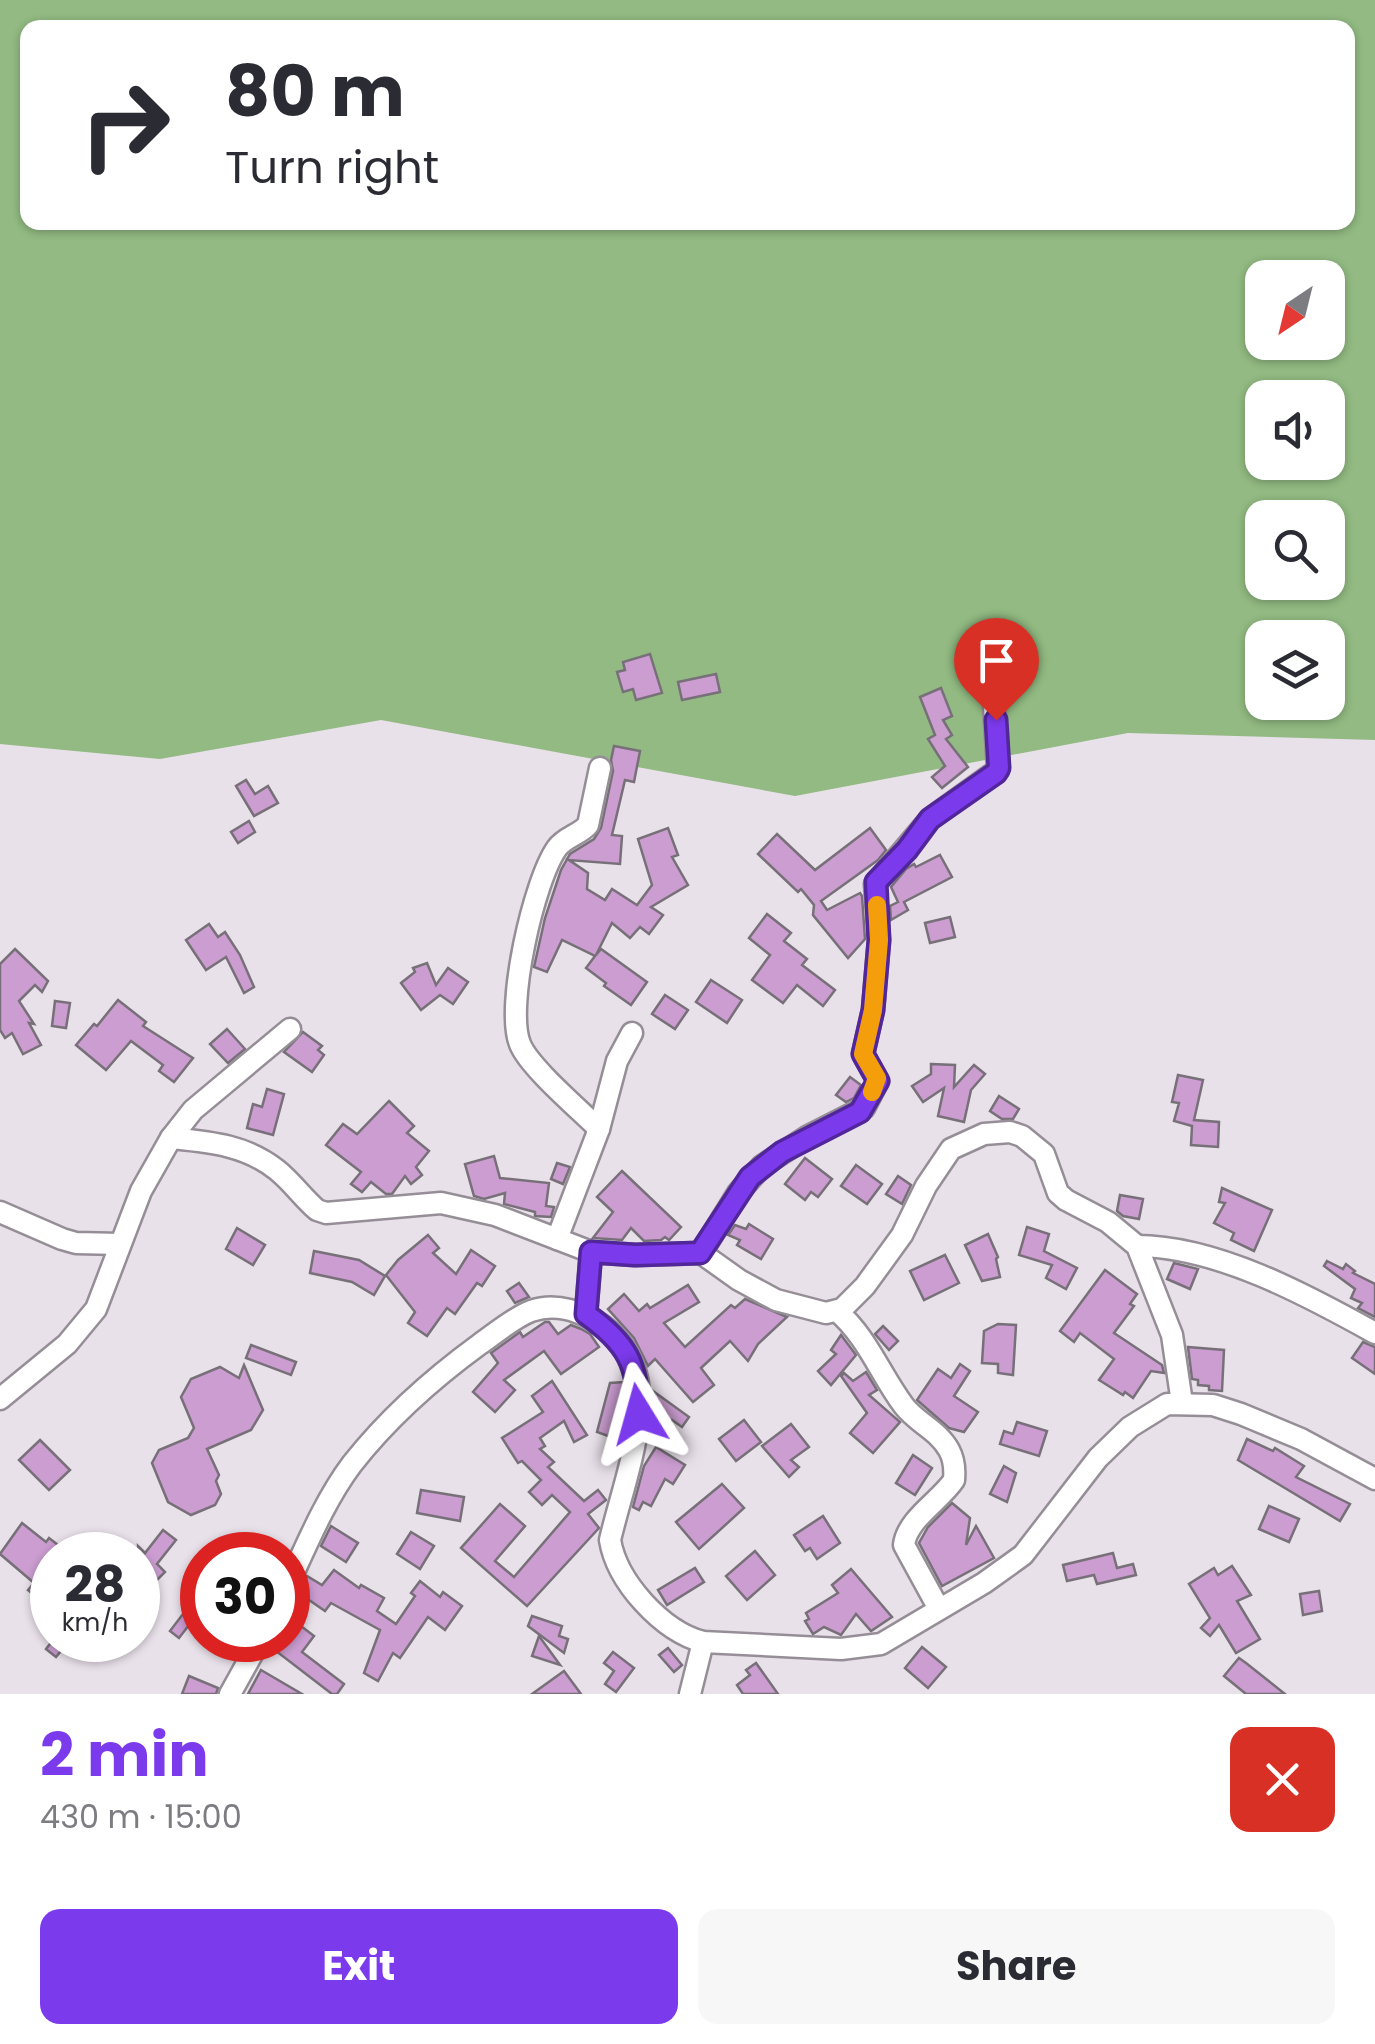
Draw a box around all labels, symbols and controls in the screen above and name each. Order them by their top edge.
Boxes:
text: 80 m [225,42,405,141]
icon: right [60,60,190,190]
text: Turn right [225,136,439,199]
north arrow [1245,260,1345,360]
map controls [1245,260,1345,720]
button: sound [1245,380,1345,480]
button: search [1245,500,1345,600]
pin [954,618,1039,721]
button: layers [1245,620,1345,720]
icon: arrive [969,633,1024,688]
position arrow [587,1362,691,1466]
speed limit sign: 30 [180,1532,310,1662]
text: 28 [65,1549,125,1620]
text: km/h [62,1605,128,1640]
text: 2 min [40,1713,209,1797]
button: close [1230,1727,1335,1832]
text: 430 m · 15:00 [40,1794,242,1839]
button: Exit [40,1909,678,2024]
button: Share [698,1909,1335,2024]

